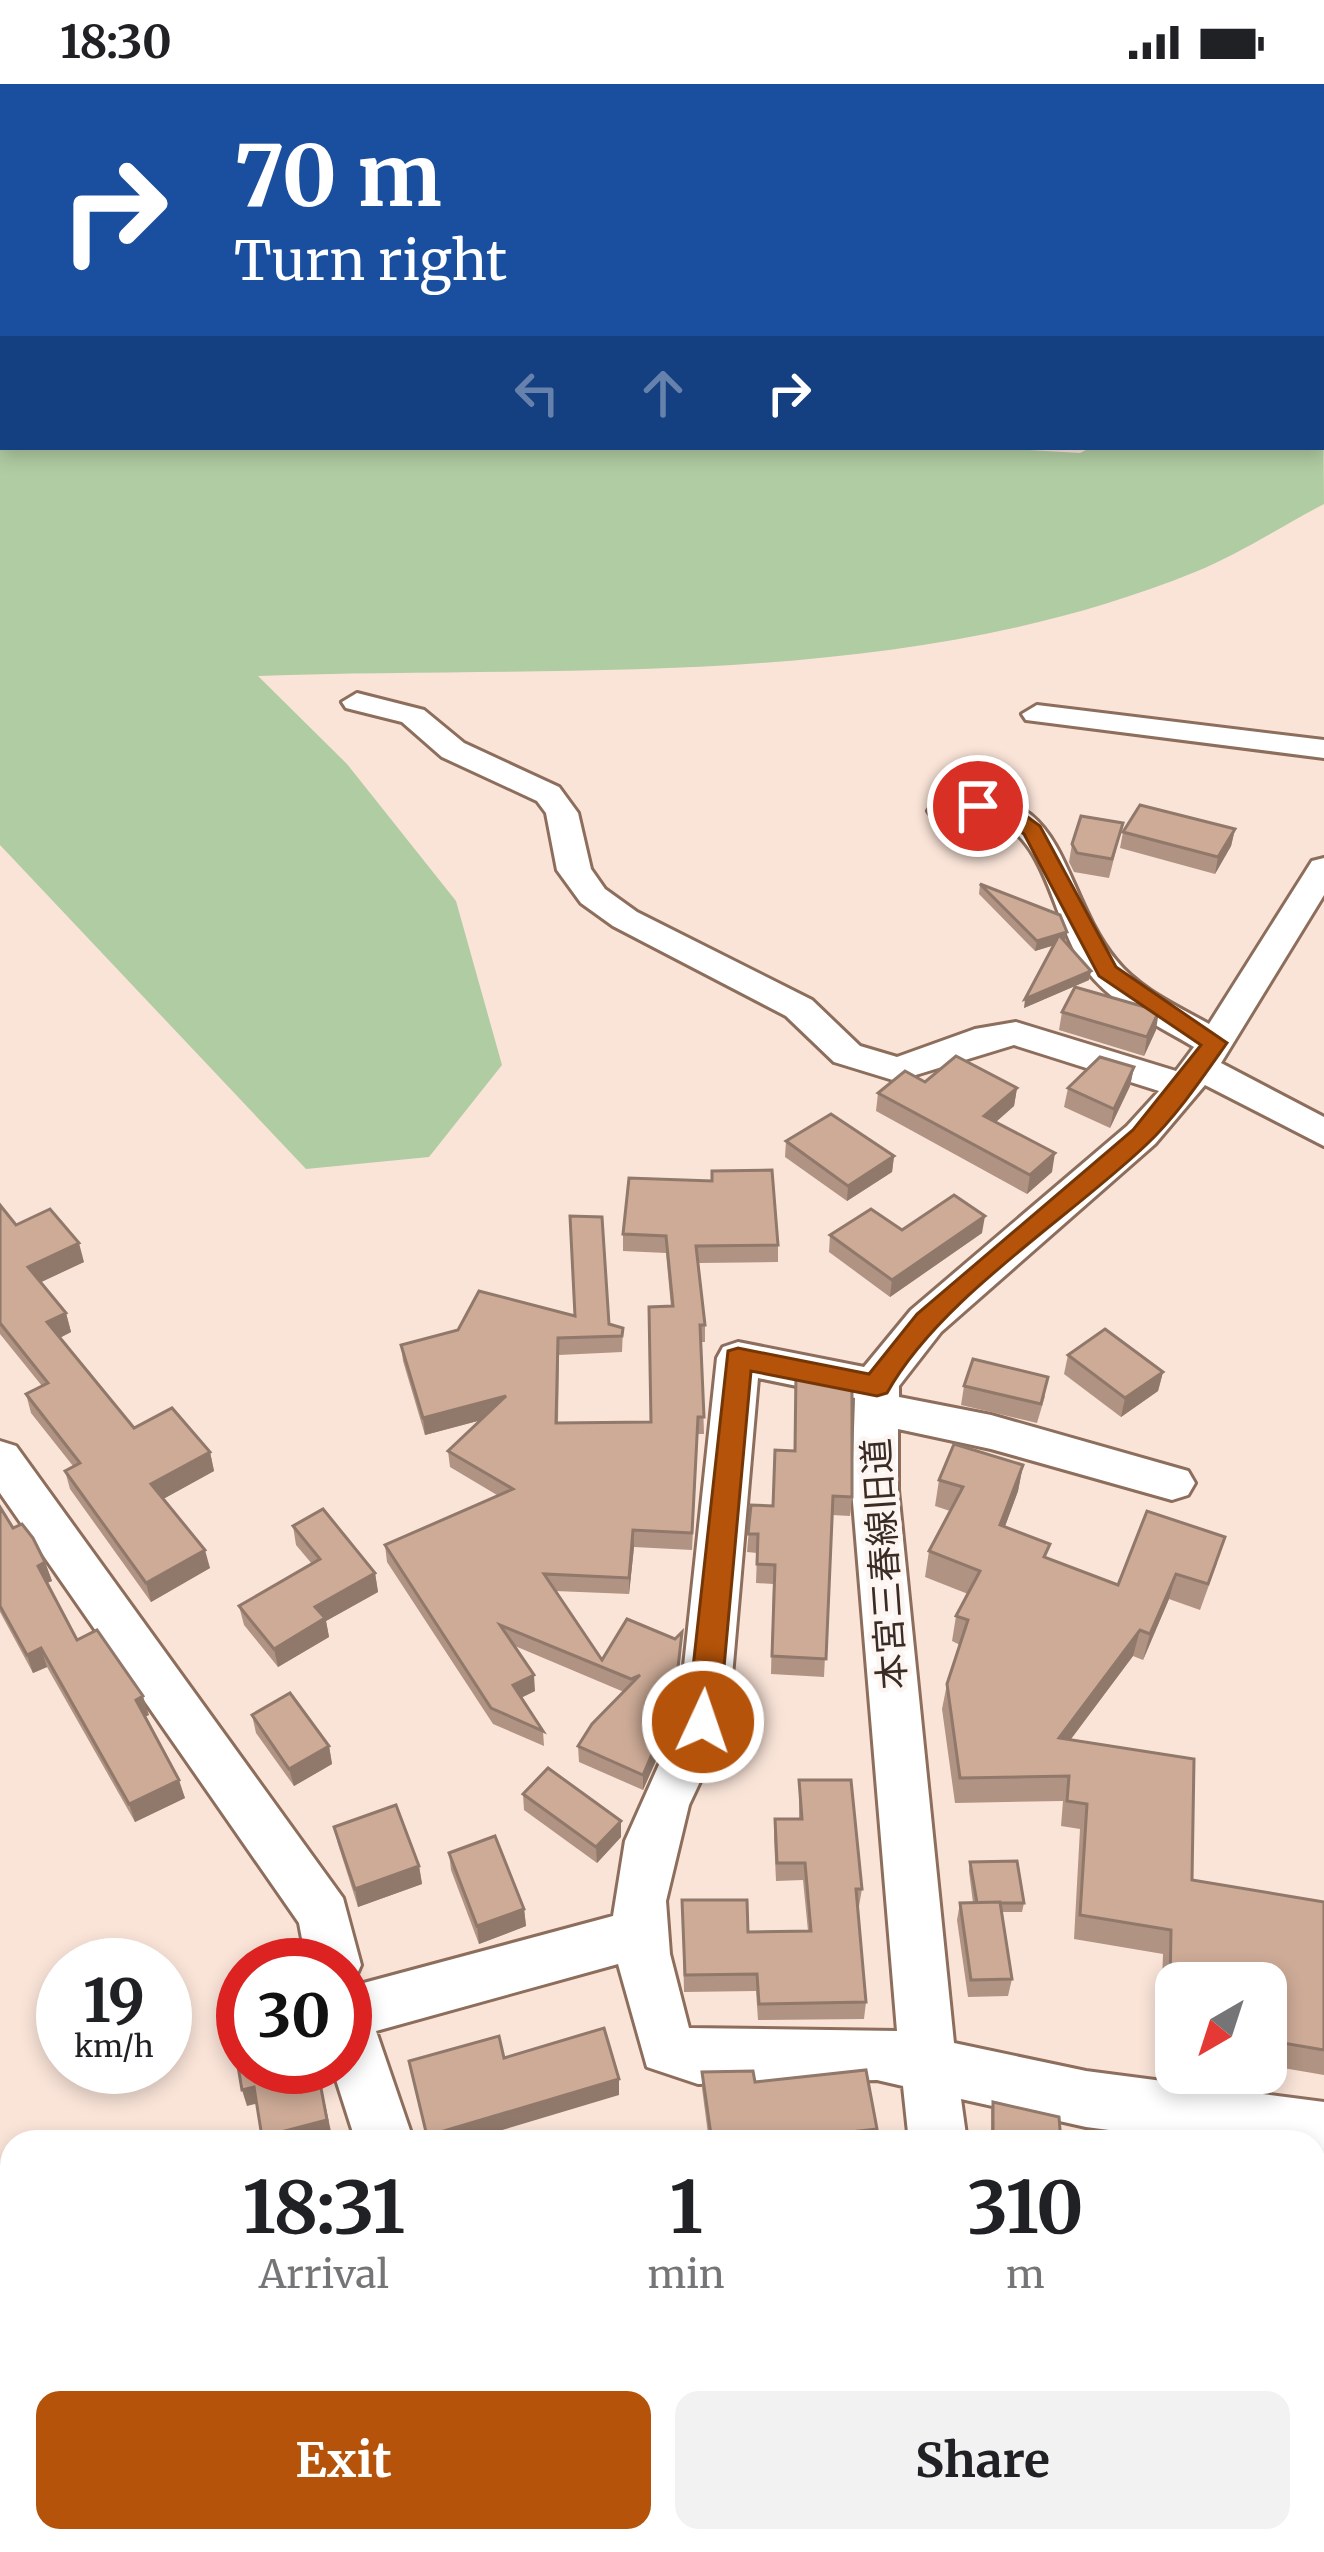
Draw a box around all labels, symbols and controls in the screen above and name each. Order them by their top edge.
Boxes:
text: 18:30 [60,14,172,70]
text: 70 m [234,123,442,229]
icon: right [36,132,192,288]
text: Turn right [234,227,507,295]
icon: left [504,360,570,426]
icon: ahead [630,360,696,426]
icon: right [756,360,822,426]
pin [927,755,1029,857]
icon: arrive [945,773,1011,839]
street label: 本宮三春線旧道 [853,1437,916,1691]
position arrow [640,1659,766,1785]
speed limit sign: 30 [216,1938,372,2094]
north arrow [1155,1962,1287,2094]
map controls [1155,1962,1287,2094]
text: 19 [83,1963,145,2038]
text: km/h [74,2027,154,2065]
text: 18:31 [242,2162,405,2253]
text: 1 [669,2162,703,2253]
text: 310 [967,2162,1084,2253]
text: Arrival [259,2250,389,2299]
text: min [647,2250,725,2299]
text: m [1006,2250,1045,2299]
button: Exit [36,2391,651,2529]
button: Share [675,2391,1290,2529]

